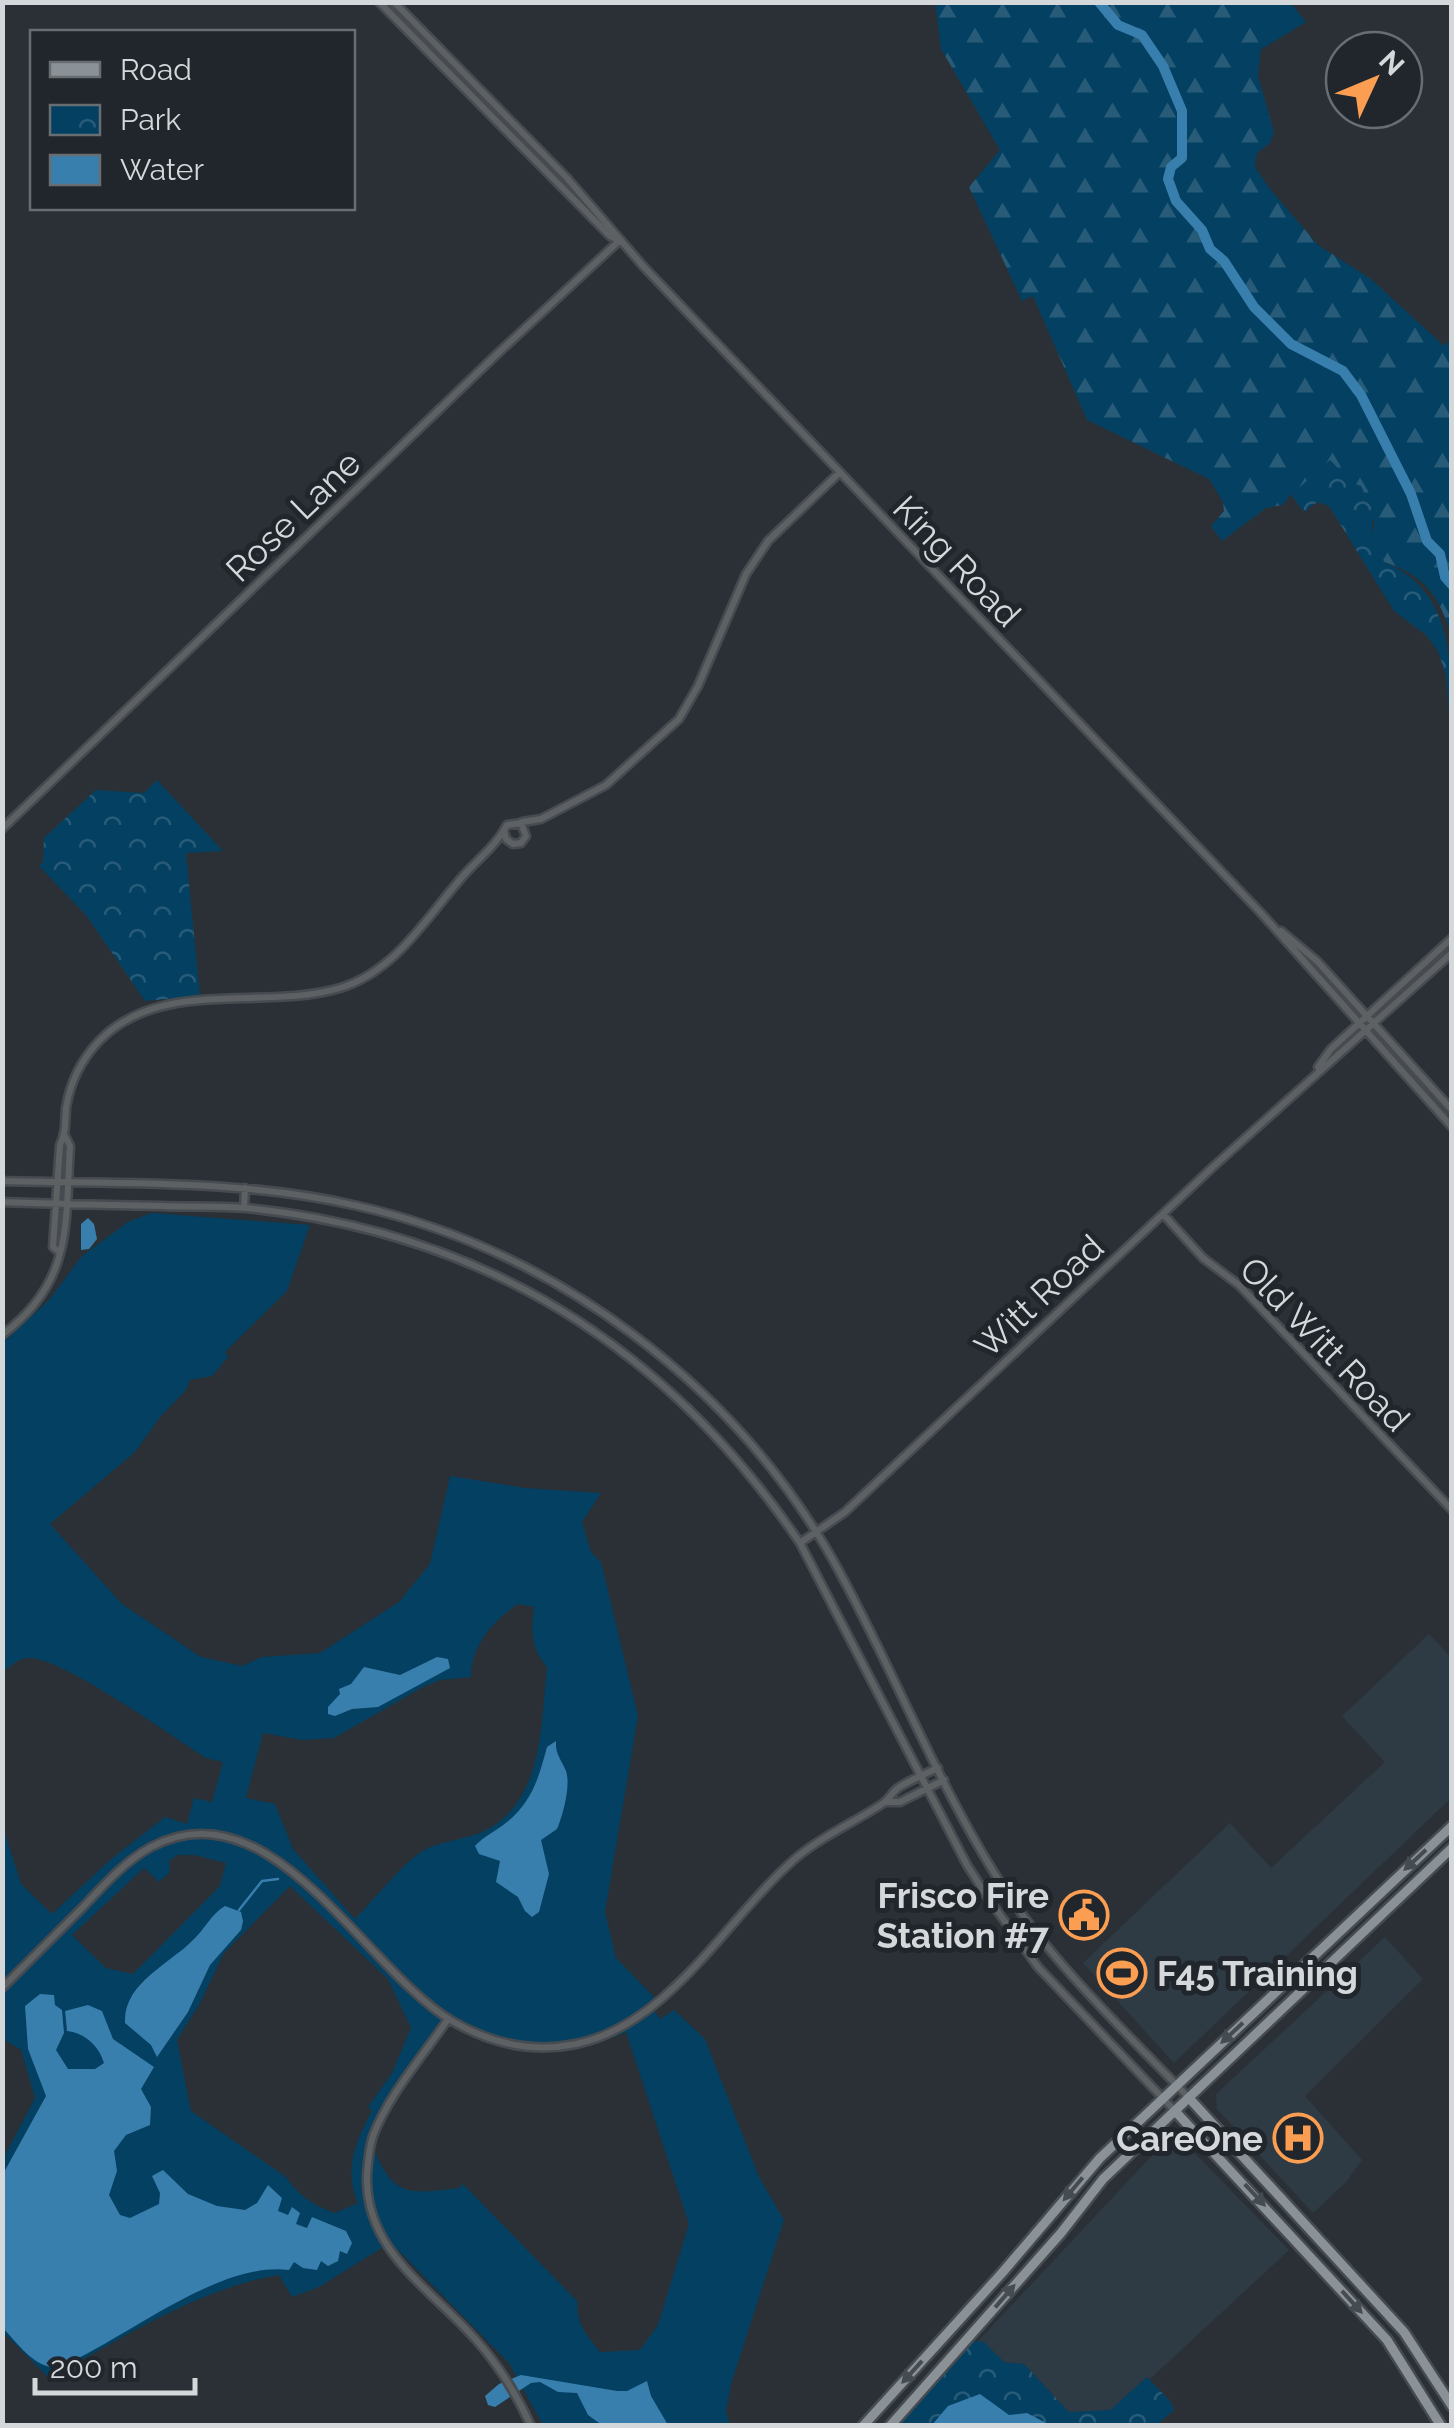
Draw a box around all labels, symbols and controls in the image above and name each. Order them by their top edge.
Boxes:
legend [30,30,355,210]
north arrow [1324,30,1424,130]
text: N [1372,44,1411,82]
text: Road [120,52,192,87]
text: Park [120,102,181,137]
text: Water [120,152,204,187]
street label: Rose Lane [218,442,368,590]
street label: King Road [885,487,1029,635]
street label: Witt Road [966,1226,1112,1366]
street label: Old Witt Road [1232,1249,1418,1439]
one-way arrow [1403,1848,1427,1871]
place label: Frisco Fire Station #7 [877,1875,1049,1956]
public building icon: Frisco Fire Station #7 [1058,1889,1110,1941]
sports icon: F45 Training [1096,1947,1148,1999]
place label: F45 Training [1157,1953,1358,1994]
one-way arrow [1220,2021,1244,2044]
hospital icon: CareOne [1272,2112,1324,2164]
place label: CareOne [1116,2118,1263,2159]
one-way arrow [1063,2177,1084,2202]
one-way arrow [1243,2183,1266,2207]
one-way arrow [994,2284,1016,2309]
one-way arrow [1341,2289,1363,2314]
scale bar [35,2333,195,2395]
text: 200 m [50,2350,138,2385]
one-way arrow [901,2360,924,2384]

